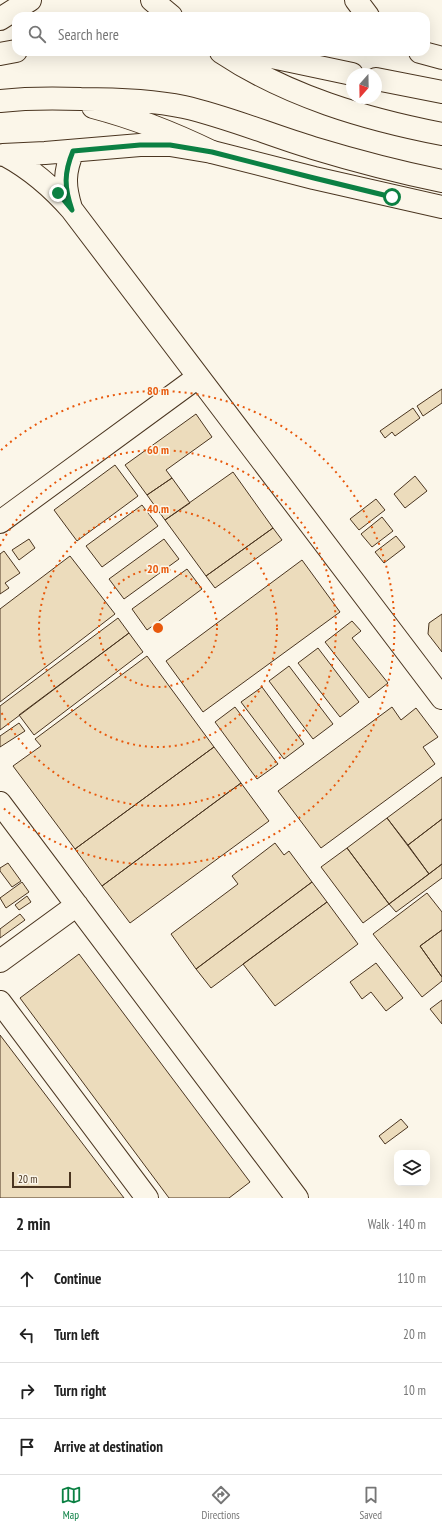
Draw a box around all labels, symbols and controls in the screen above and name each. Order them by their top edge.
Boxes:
search box [12,12,430,56]
icon: search [26,23,48,45]
text: Search here [58,25,119,44]
north arrow [346,68,382,104]
route end [49,184,67,202]
route start [383,188,401,206]
text: 80 m [147,383,169,398]
text: 60 m [147,442,169,457]
text: 40 m [147,501,169,516]
text: 20 m [147,561,169,576]
centre of rings [151,621,165,635]
map controls [394,1150,430,1186]
button: layers [394,1150,430,1186]
scale bar [12,1170,71,1189]
text: 20 m [18,1172,37,1186]
text: 2 min [16,1213,50,1235]
text: Walk · 140 m [368,1216,426,1233]
icon: ahead [16,1268,38,1290]
text: Continue [54,1269,101,1288]
text: 110 m [397,1270,426,1287]
icon: left [16,1324,38,1346]
text: Turn left [54,1325,99,1344]
text: 20 m [403,1326,426,1343]
icon: right [16,1380,38,1402]
text: Turn right [54,1381,106,1400]
text: 10 m [403,1382,426,1399]
icon: arrive [16,1436,38,1458]
text: Arrive at destination [54,1437,163,1456]
tab: Map [60,1484,82,1522]
tab: Directions [202,1484,240,1522]
tab: Saved [359,1484,382,1522]

